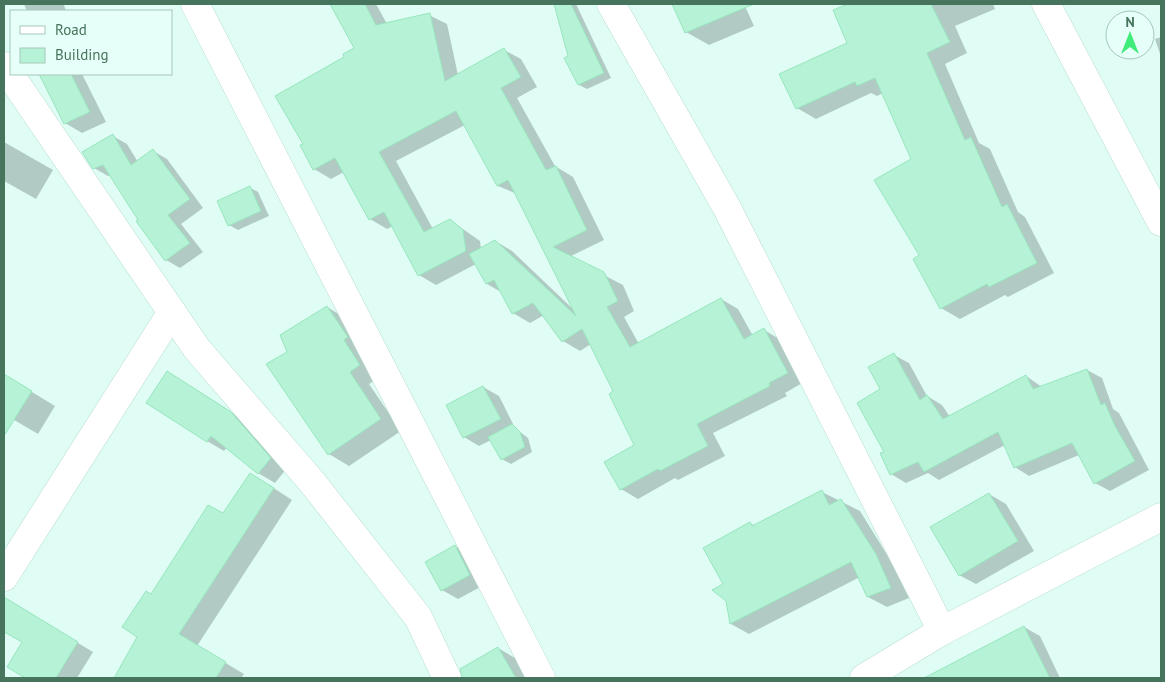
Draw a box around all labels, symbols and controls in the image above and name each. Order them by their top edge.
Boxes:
legend [10,10,172,75]
north arrow [1105,10,1155,60]
text: N [1125,13,1135,31]
text: Road [55,20,87,39]
text: Building [55,45,109,64]

